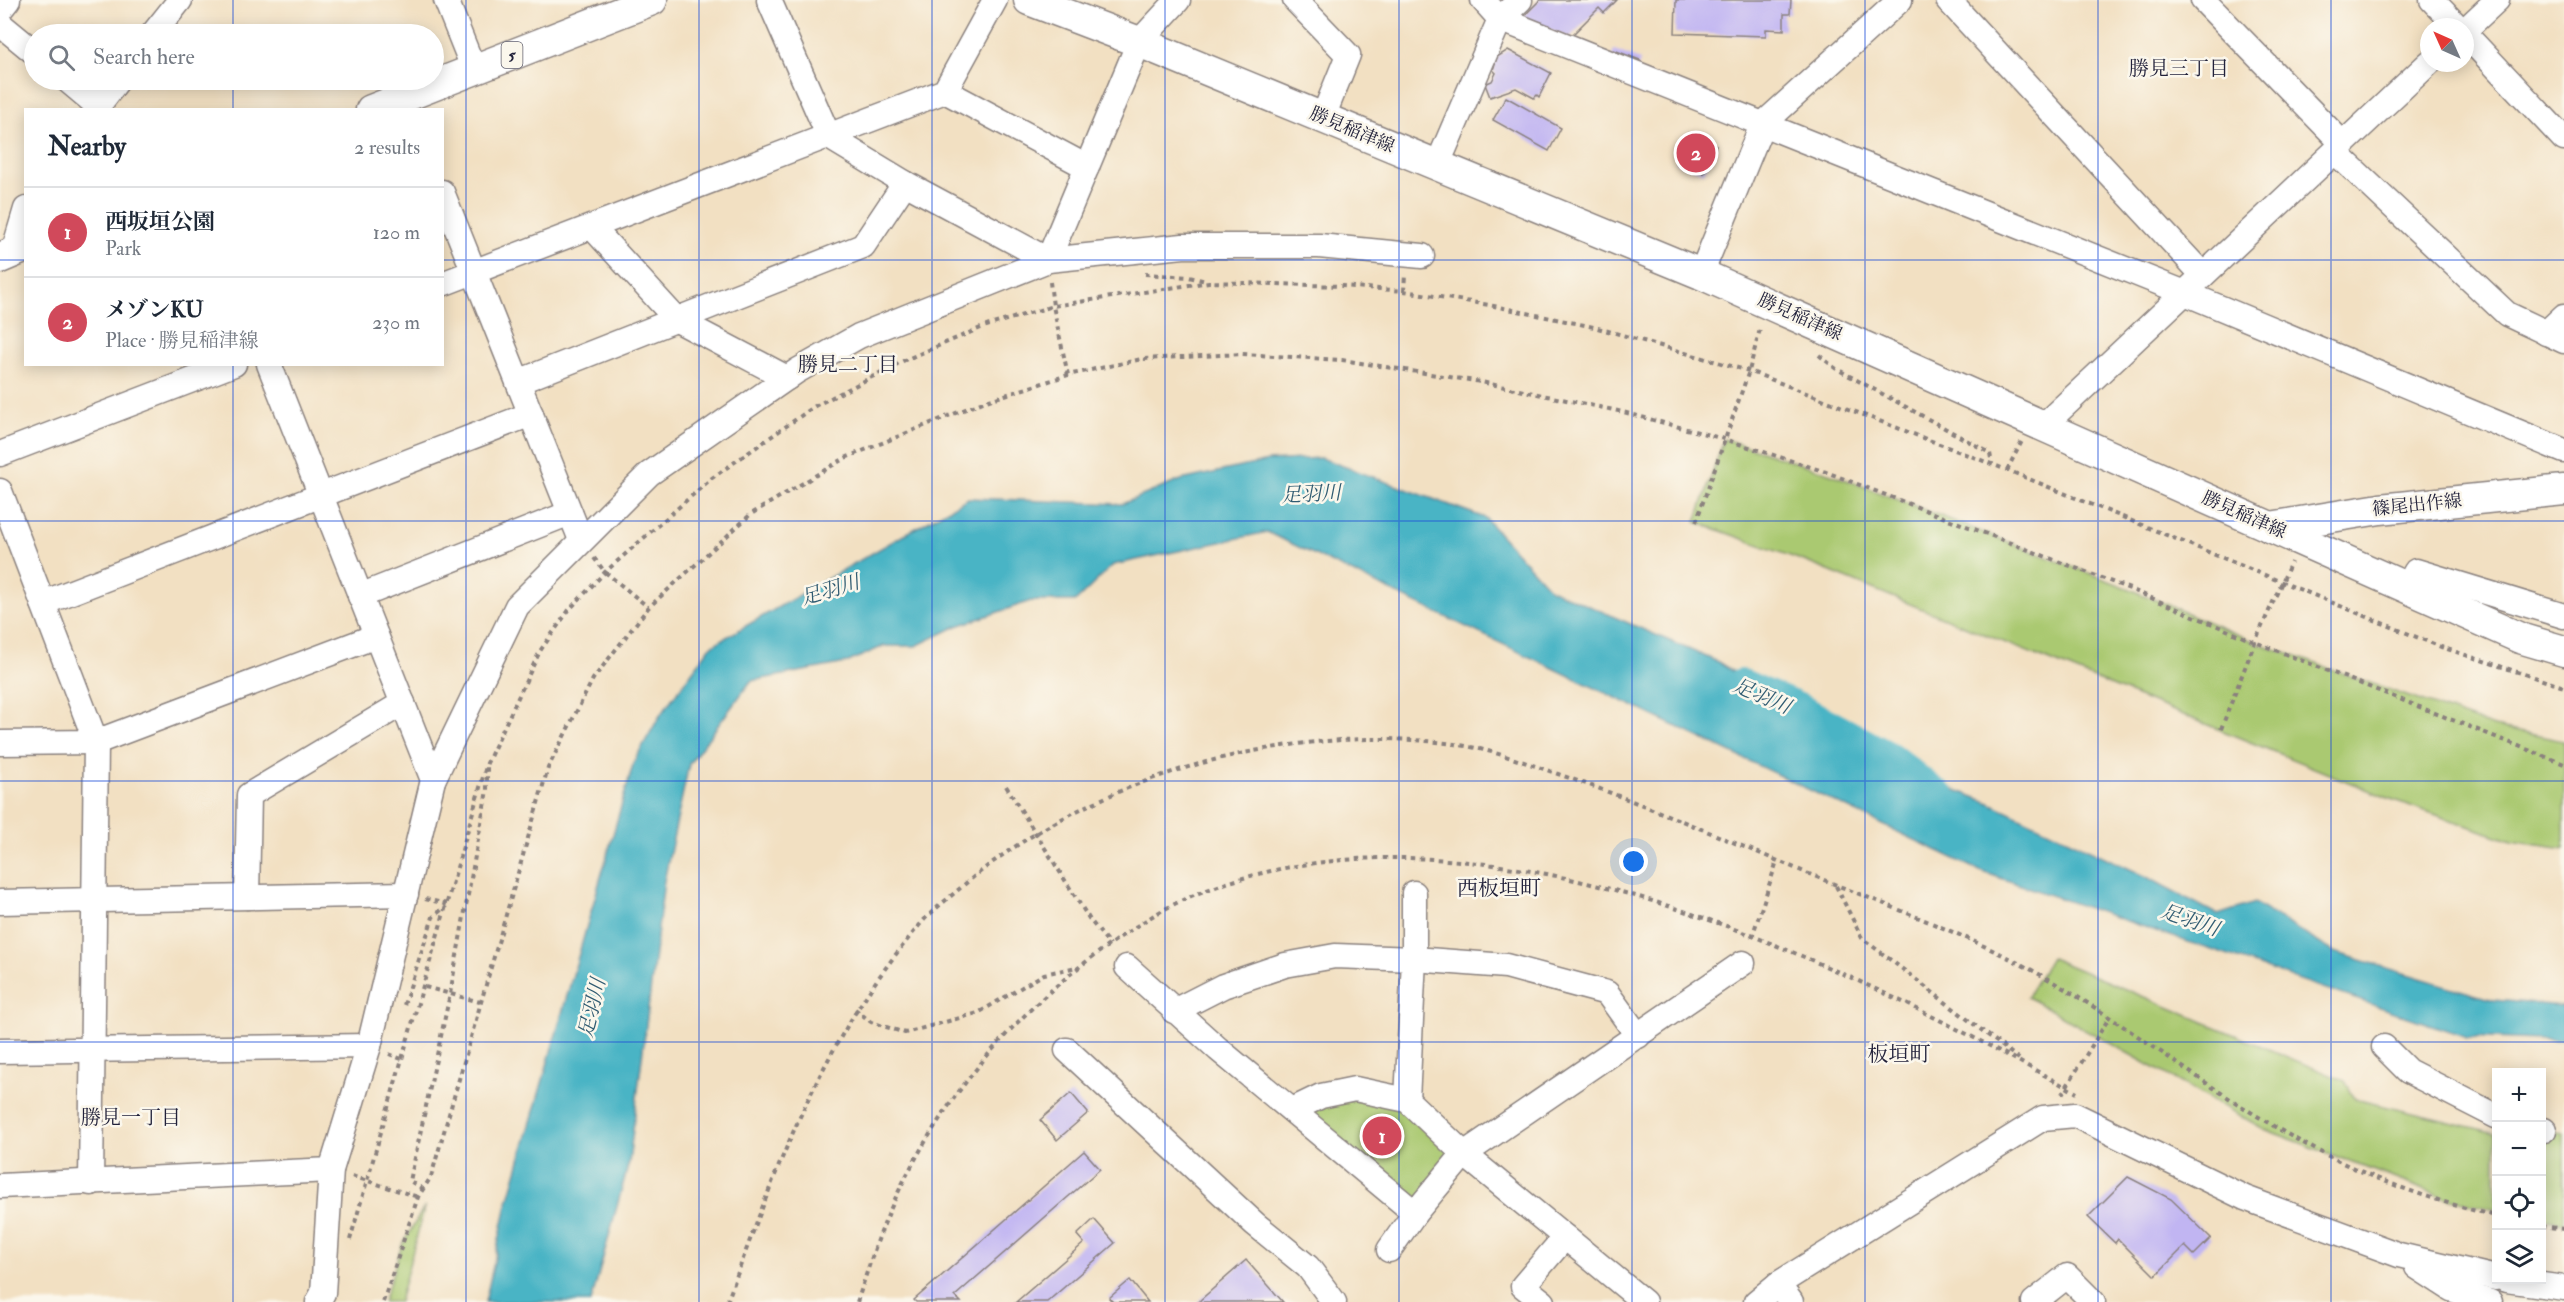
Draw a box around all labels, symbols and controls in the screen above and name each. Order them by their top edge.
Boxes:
north arrow [2420,18,2474,72]
search box [24,24,444,90]
icon: search [45,41,78,74]
road number: 5 [502,42,522,68]
text: Search here [93,43,195,71]
district label: 勝見三丁目 [2129,56,2229,81]
street label: 勝見稲津線 [1306,102,1398,158]
pin: 2 [1676,130,1716,176]
text: Nearby [48,131,126,163]
text: 2 results [354,135,420,160]
text: 西坂垣公園 [105,208,215,236]
text: 1 [64,220,71,245]
text: 120 m [373,220,420,245]
text: Park [105,236,141,261]
street label: 勝見稲津線 [1754,288,1846,346]
text: メゾンKU [105,296,204,324]
text: 2 [62,310,73,335]
text: 230 m [372,310,420,335]
text: Place · 勝見稲津線 [105,328,259,353]
district label: 勝見二丁目 [798,352,898,377]
water label: 足羽川 [1280,480,1344,508]
street label: 勝見稲津線 [2198,486,2290,544]
street label: 篠尾出作線 [2371,489,2463,521]
water label: 足羽川 [798,569,864,611]
water label: 足羽川 [1730,673,1796,720]
your location [1619,847,1648,876]
district label: 西板垣町 [1457,875,1541,902]
water label: 足羽川 [2158,898,2224,942]
water label: 足羽川 [573,974,611,1040]
district label: 板垣町 [1868,1041,1931,1068]
map controls [2492,1068,2546,1284]
button: + [2492,1068,2546,1122]
district label: 勝見一丁目 [81,1105,181,1130]
pin: 1 [1362,1114,1402,1158]
button: − [2492,1122,2546,1176]
button: locate [2492,1176,2546,1230]
button: layers [2492,1230,2546,1284]

